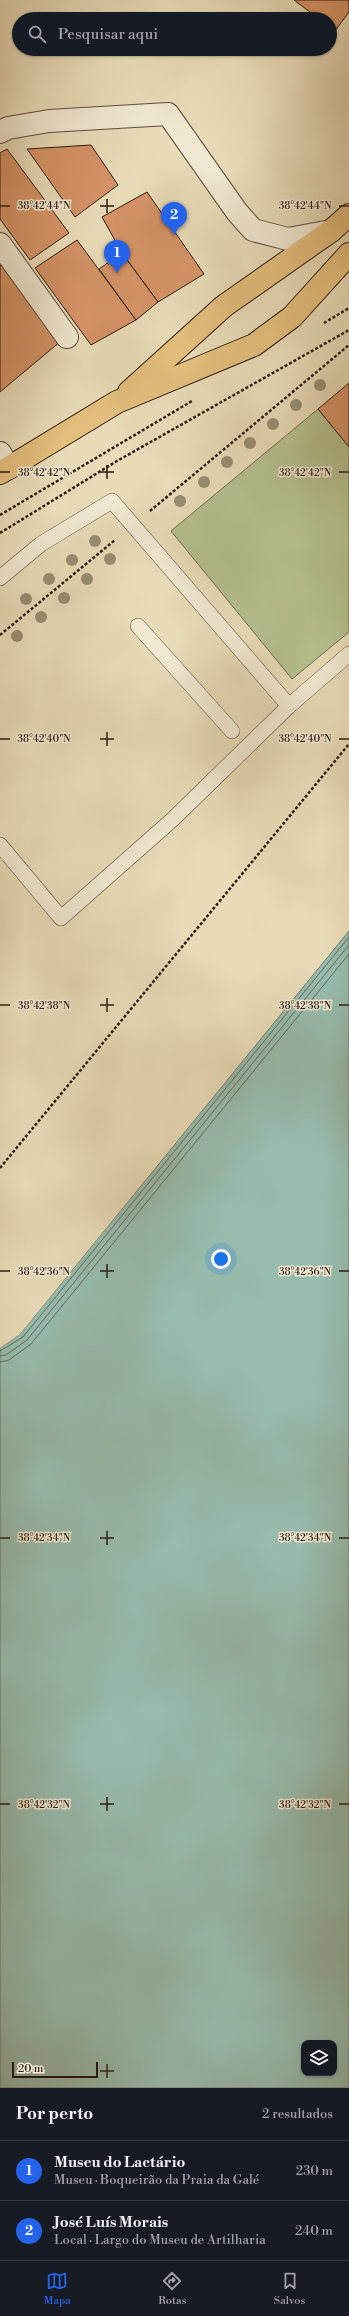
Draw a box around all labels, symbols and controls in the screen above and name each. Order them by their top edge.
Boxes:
search box [12,12,337,56]
icon: search [26,23,48,45]
text: Pesquisar aqui [58,25,158,44]
text: 38°42'44"N [18,200,71,212]
text: 38°42'44"N [279,200,332,212]
pin: 2 [161,202,187,235]
pin: 1 [104,240,130,273]
text: 38°42'42"N [18,467,71,479]
text: 38°42'42"N [279,467,332,479]
text: 38°42'40"N [17,733,71,745]
text: 38°42'40"N [278,733,332,745]
text: 38°42'38"N [18,1000,71,1012]
text: 38°42'38"N [279,1000,332,1012]
your location [211,1249,231,1269]
text: 38°42'36"N [18,1266,71,1278]
text: 38°42'36"N [279,1266,332,1278]
text: 38°42'34"N [18,1532,71,1544]
text: 38°42'34"N [279,1532,332,1544]
text: 38°42'32"N [18,1799,70,1811]
text: 38°42'32"N [279,1799,331,1811]
map controls [301,2040,337,2076]
button: layers [301,2040,337,2076]
scale bar [12,2060,98,2079]
text: 20 m [18,2062,43,2076]
text: Por perto [16,2103,93,2125]
text: 2 resultados [262,2106,333,2122]
text: Museu do Lactário [54,2153,185,2172]
text: 1 [26,2163,32,2179]
text: 230 m [296,2163,333,2179]
text: Museu · Boqueirão da Praia da Galé [54,2172,259,2188]
text: José Luís Morais [54,2213,168,2232]
text: 2 [25,2223,33,2239]
text: 240 m [295,2223,333,2239]
text: Local · Largo do Museu de Artilharia [54,2232,266,2248]
tab: Mapa [44,2270,71,2308]
tab: Rotas [158,2270,186,2308]
tab: Salvos [274,2270,305,2308]

